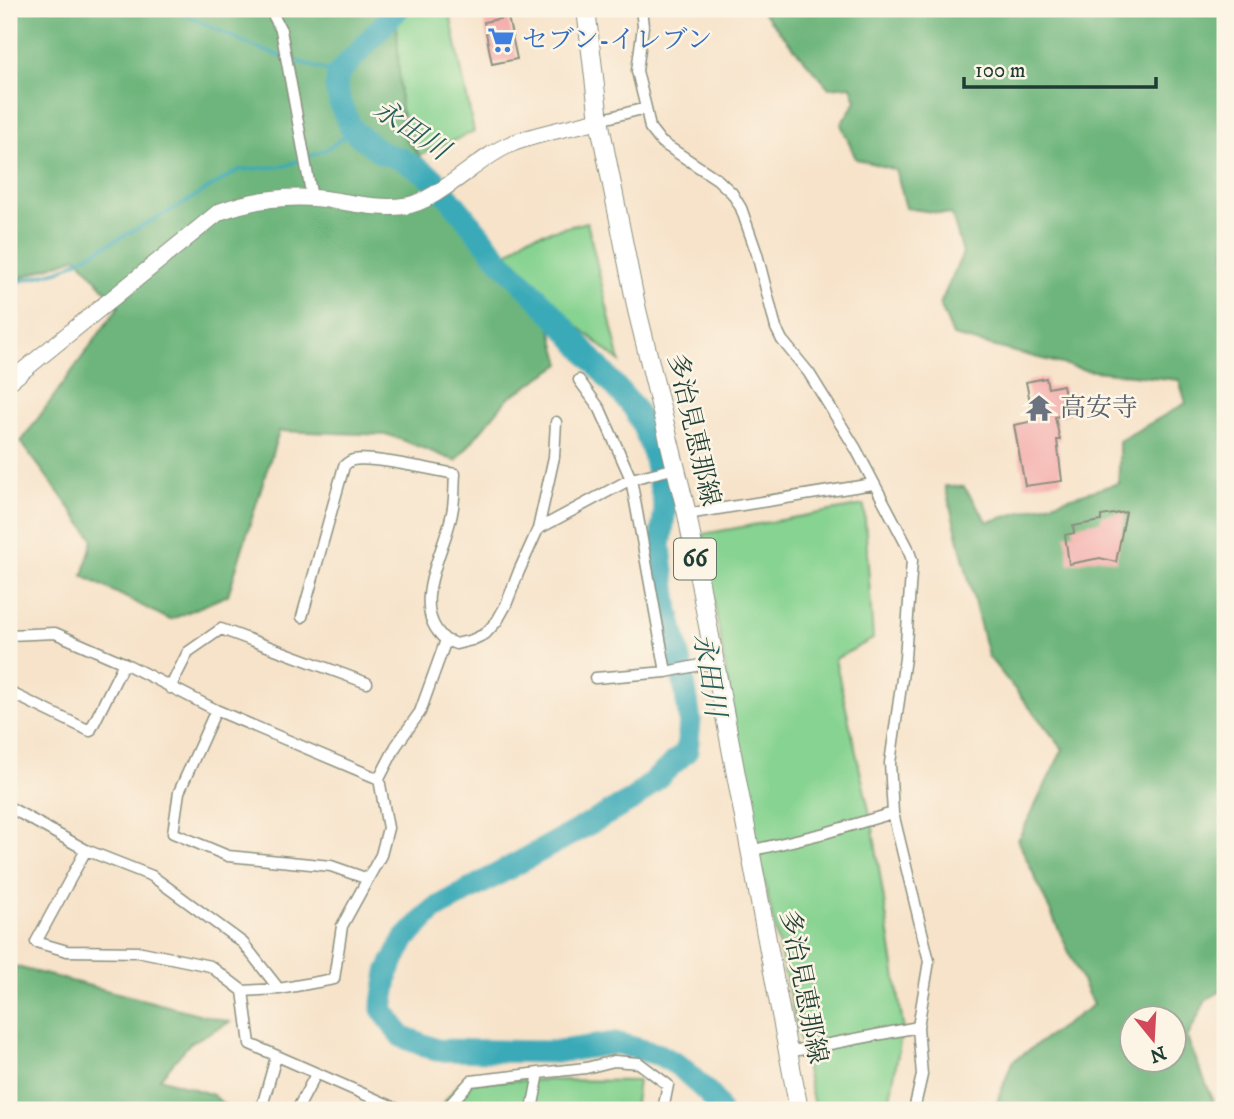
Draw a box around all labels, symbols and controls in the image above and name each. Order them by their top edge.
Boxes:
place label: セブン-イレブン [522,24,712,57]
supermarket icon: セブン-イレブン [486,25,516,55]
scale bar [964,46,1157,90]
text: 100 m [975,58,1026,84]
water label: 永田川 [366,92,458,170]
street label: 多治見恵那線 [659,350,727,510]
place label: 高安寺 [1060,392,1138,425]
temple icon: 高安寺 [1024,393,1054,423]
road number: 66 [674,538,716,580]
water label: 永田川 [685,631,733,722]
street label: 多治見恵那線 [772,907,834,1067]
north arrow [1118,1004,1188,1074]
text: N [1146,1040,1169,1067]

